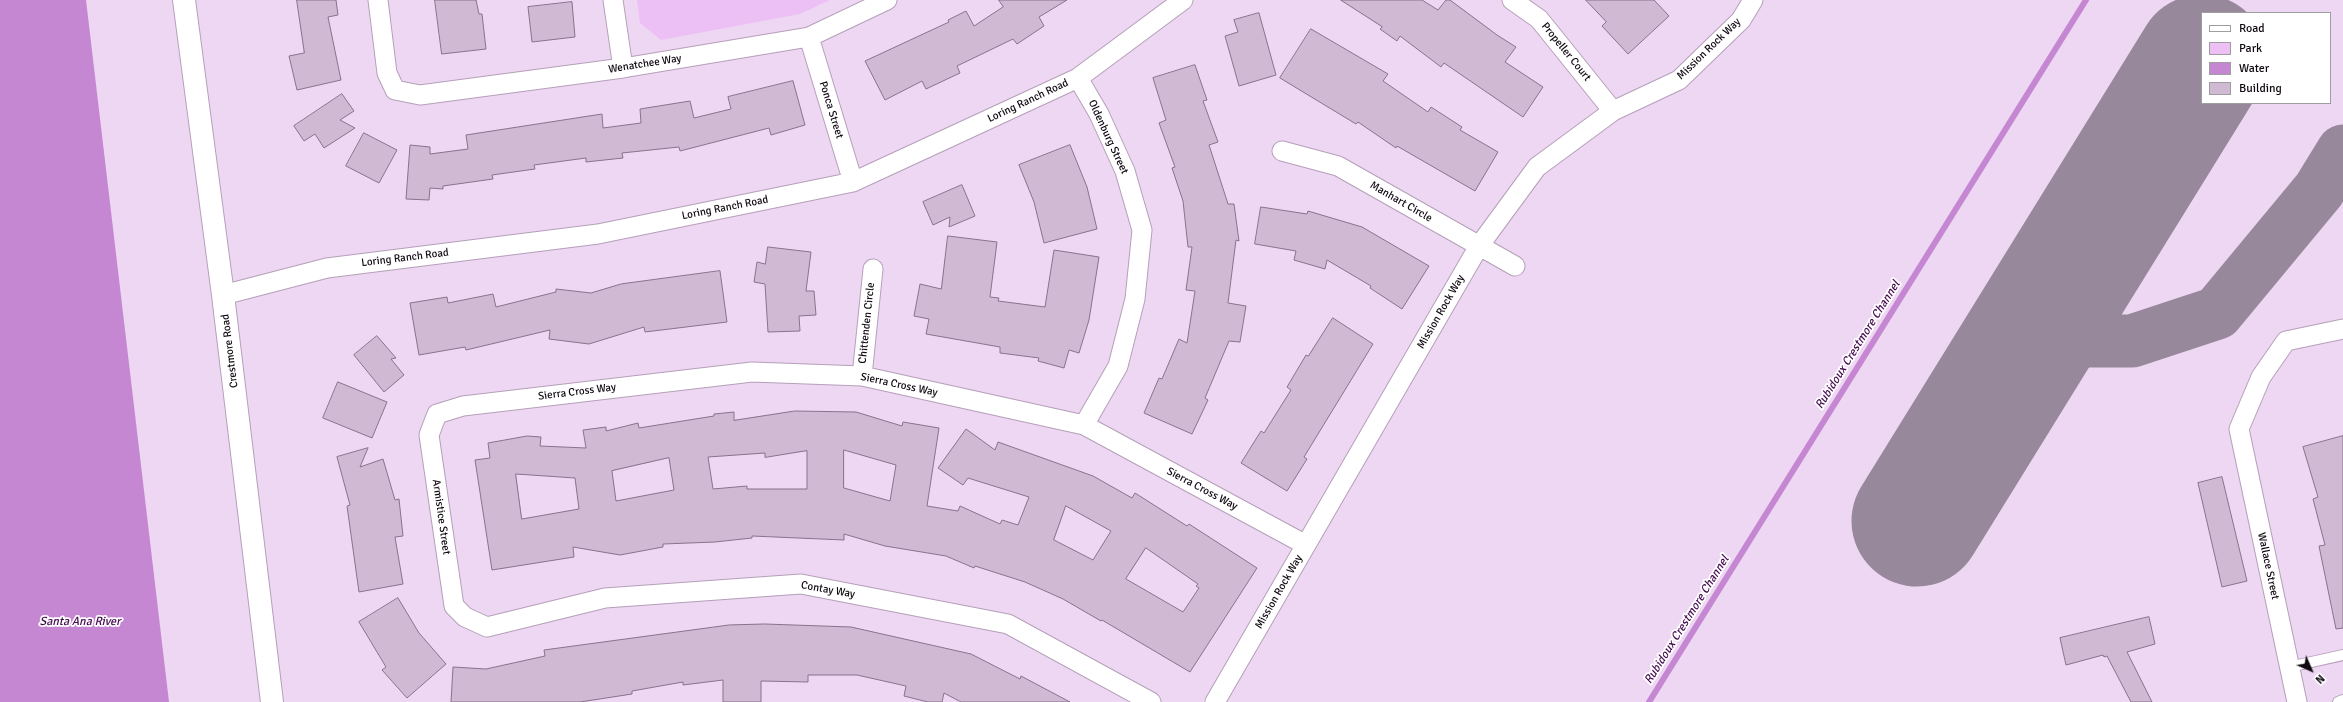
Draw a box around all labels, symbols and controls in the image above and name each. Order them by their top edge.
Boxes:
legend [2201,12,2331,104]
street label: Mission Rock Way [1674,15,1744,83]
street label: Propeller Court [1538,20,1594,84]
text: Road [2239,21,2265,36]
text: Park [2239,41,2262,56]
street label: Wenatchee Way [608,52,682,76]
text: Water [2239,61,2269,76]
street label: Loring Ranch Road [985,76,1071,126]
street label: Ponca Street [816,80,846,140]
text: Building [2239,81,2282,96]
street label: Oldenburg Street [1085,98,1131,176]
street label: Manhart Circle [1367,179,1435,225]
street label: Loring Ranch Road [681,193,769,223]
street label: Loring Ranch Road [361,246,449,270]
street label: Mission Rock Way [1414,273,1468,351]
water label: Rubidoux Crestmore Channel [1813,278,1903,412]
street label: Chittenden Circle [856,282,878,364]
street label: Crestmore Road [219,313,241,389]
street label: Sierra Cross Way [859,370,939,400]
street label: Sierra Cross Way [537,381,617,403]
street label: Sierra Cross Way [1164,465,1240,513]
street label: Armistice Street [429,478,453,556]
street label: Wallace Street [2254,531,2282,601]
street label: Mission Rock Way [1252,553,1306,631]
water label: Rubidoux Crestmore Channel [1642,553,1732,687]
street label: Contay Way [800,579,856,601]
water label: Santa Ana River [40,615,120,629]
north arrow [2291,650,2331,690]
text: N [2313,672,2327,686]

